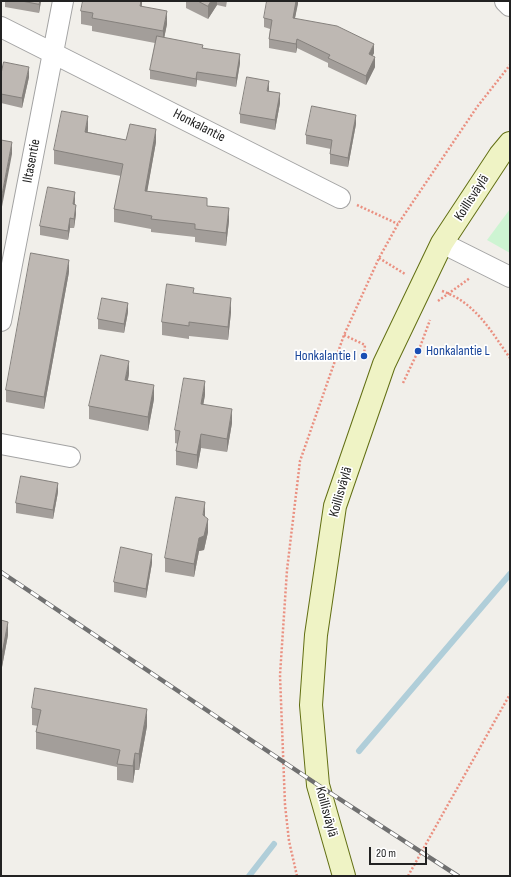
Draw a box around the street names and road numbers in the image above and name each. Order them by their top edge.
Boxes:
street label: Honkalantie [170,106,228,146]
street label: Iltasentie [20,138,44,184]
street label: Koillisväylä [451,172,493,224]
street label: Koillisväylä [326,465,356,519]
street label: Koillisväylä [311,785,341,839]

